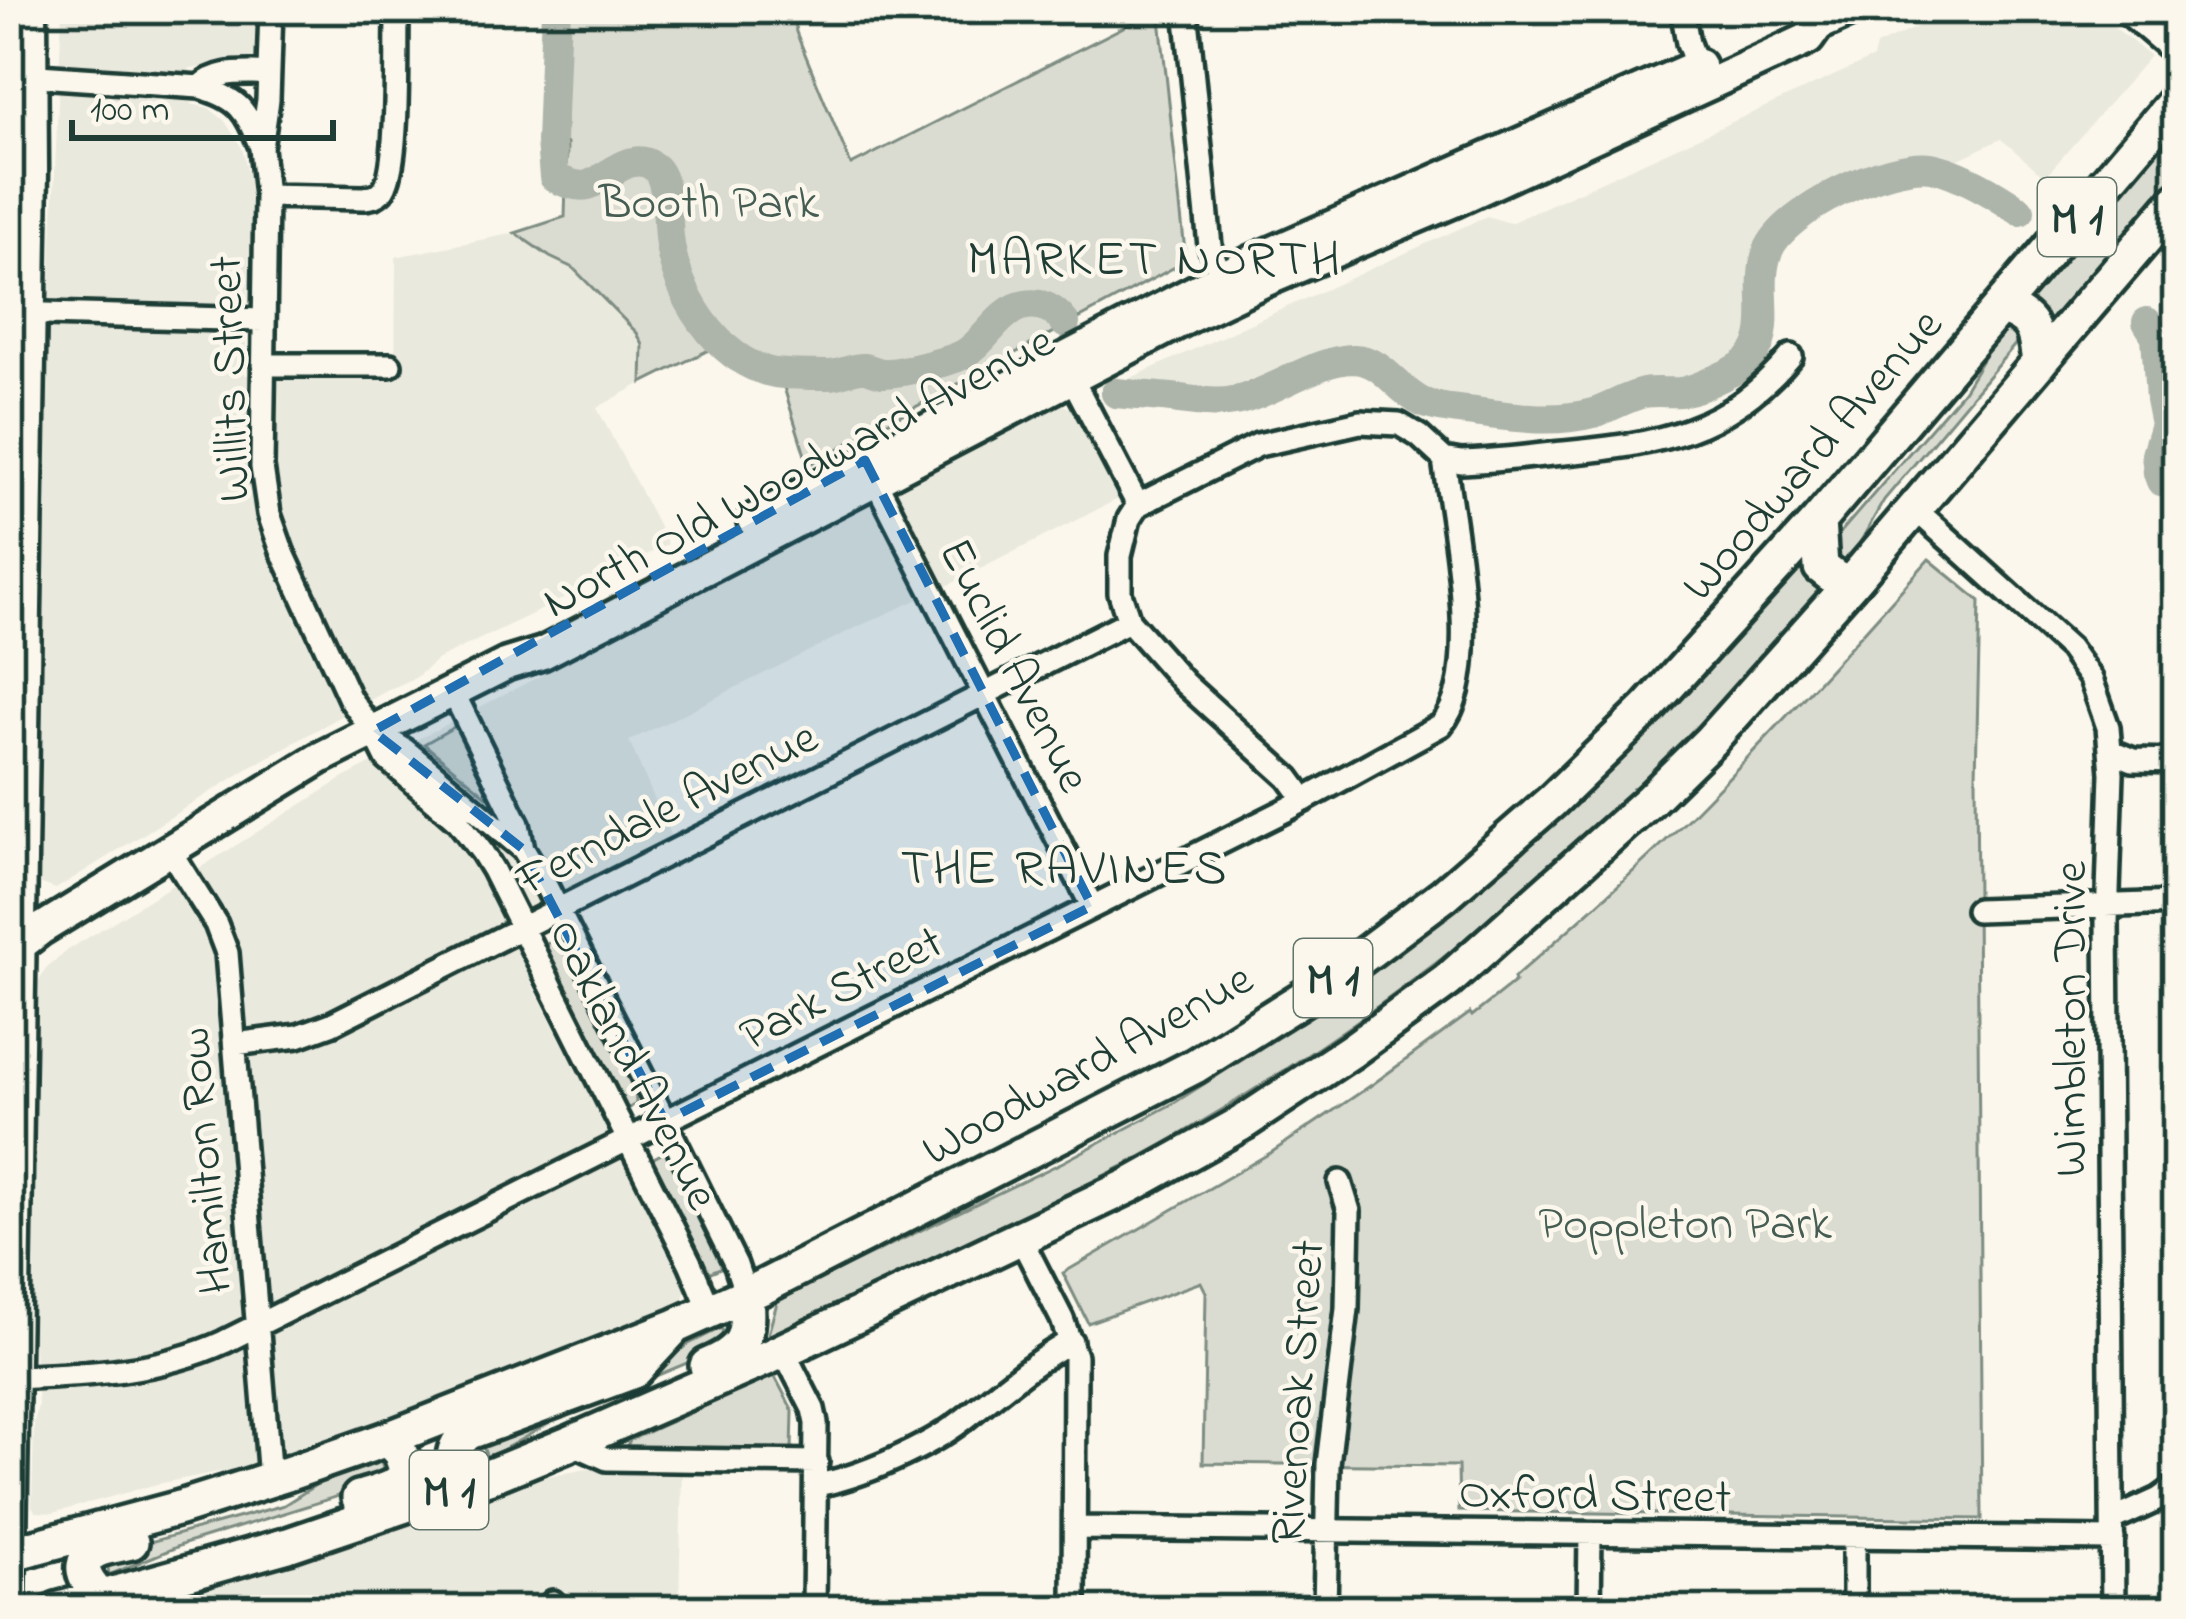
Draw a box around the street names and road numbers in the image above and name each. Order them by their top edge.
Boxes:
road number: M 1 [2038,178,2116,256]
street label: Willits Street [193,254,271,503]
street label: Woodward Avenue [1666,294,1962,618]
street label: North Old Woodward Avenue [531,308,1068,638]
street label: Euclid Avenue [918,527,1107,806]
street label: Ferndale Avenue [505,704,831,917]
street label: Wimbleton Drive [2038,861,2108,1177]
street label: Oakland Avenue [528,907,735,1224]
street label: Park Street [729,909,956,1072]
road number: M 1 [1294,939,1372,1017]
street label: Woodward Avenue [910,946,1267,1186]
street label: Hamilton Row [160,1024,254,1297]
street label: Rivenoak Street [1254,1238,1346,1547]
road number: M 1 [410,1451,488,1529]
street label: Oxford Street [1458,1460,1732,1534]

